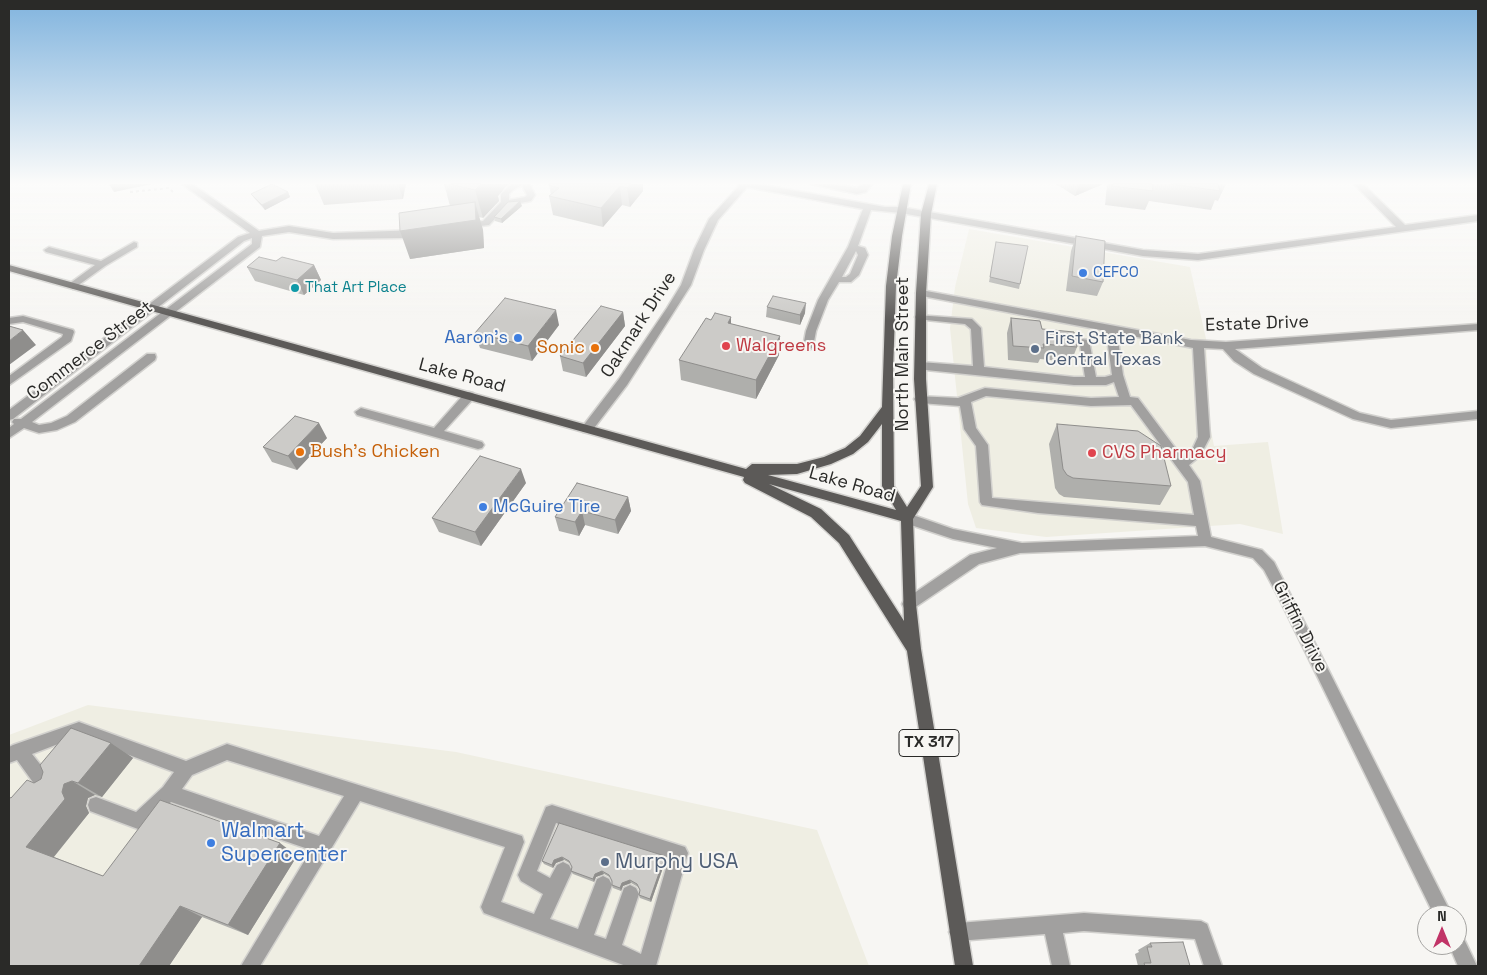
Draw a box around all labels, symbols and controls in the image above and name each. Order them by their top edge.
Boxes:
place label: CEFCO [1093,264,1139,282]
marker: CEFCO [1077,267,1089,279]
street label: Oakmark Drive [597,268,681,382]
street label: North Main Street [892,277,914,431]
place label: That Art Place [305,279,407,297]
marker: That Art Place [289,282,301,294]
street label: Commerce Street [23,297,157,405]
street label: Estate Drive [1205,311,1309,337]
place label: Aaron's [444,327,508,349]
place label: First State Bank Central Texas [1045,328,1183,370]
marker: Aaron's [512,332,524,344]
place label: Walgreens [736,335,826,357]
place label: Sonic [537,337,585,359]
marker: Walgreens [720,340,732,352]
marker: Sonic [589,342,601,354]
marker: First State Bank Central Texas [1029,343,1041,355]
street label: Lake Road [416,354,508,398]
place label: Bush's Chicken [310,441,440,463]
place label: CVS Pharmacy [1102,442,1226,464]
marker: Bush's Chicken [294,446,306,458]
marker: CVS Pharmacy [1086,447,1098,459]
street label: Lake Road [806,462,898,508]
place label: McGuire Tire [493,496,600,518]
marker: McGuire Tire [477,501,489,513]
street label: Griffin Drive [1268,578,1332,676]
road number: TX 317 [899,730,959,756]
place label: Walmart Supercenter [221,818,347,868]
marker: Walmart Supercenter [205,837,217,849]
place label: Murphy USA [615,849,738,875]
marker: Murphy USA [599,856,611,868]
north arrow [1417,905,1467,955]
text: N [1437,907,1447,925]

